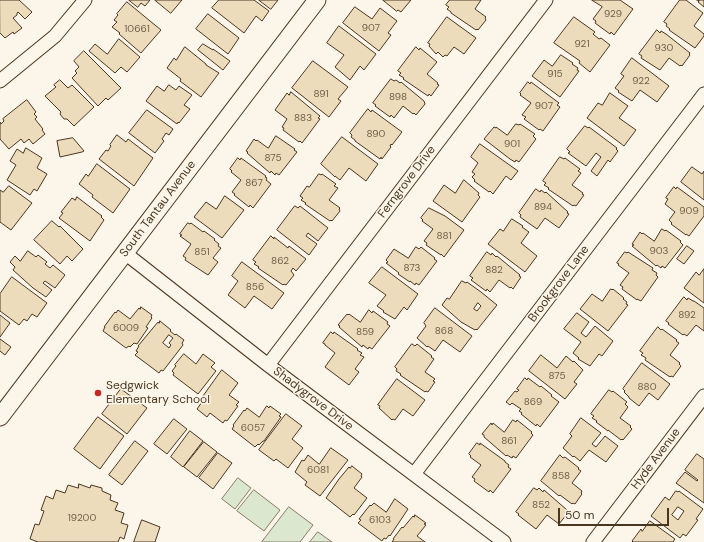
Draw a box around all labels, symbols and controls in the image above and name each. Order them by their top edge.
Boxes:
house number: 929 [604,8,622,20]
house number: 907 [362,22,380,34]
house number: 10661 [124,23,150,35]
house number: 921 [575,38,589,50]
house number: 930 [655,42,673,54]
house number: 915 [547,68,563,80]
house number: 922 [632,75,650,87]
house number: 891 [313,88,329,100]
house number: 898 [389,91,407,103]
house number: 907 [535,100,553,112]
house number: 883 [294,112,312,124]
house number: 890 [367,128,385,140]
house number: 901 [504,138,520,150]
street label: Ferngrove Drive [375,143,439,221]
house number: 875 [265,152,281,164]
street label: South Tantau Avenue [117,158,199,260]
house number: 867 [245,177,263,189]
house number: 894 [534,201,552,213]
house number: 909 [679,205,699,217]
house number: 881 [436,230,452,242]
street label: Brookgrove Lane [526,243,592,325]
house number: 903 [649,245,669,257]
house number: 851 [194,246,210,258]
house number: 862 [271,255,289,267]
house number: 873 [404,262,420,274]
house number: 882 [485,264,503,276]
house number: 856 [246,281,264,293]
house number: 892 [678,309,696,321]
house number: 6009 [113,322,139,334]
house number: 868 [435,325,453,337]
house number: 859 [356,326,374,338]
street label: Shadygrove Drive [270,364,356,434]
house number: 875 [549,370,565,382]
place label: Sedgwick Elementary School [106,379,210,407]
house number: 880 [638,381,656,393]
marker: Sedgwick Elementary School [93,388,103,398]
house number: 869 [524,396,542,408]
house number: 6057 [241,422,265,434]
street label: Hyde Avenue [628,426,684,492]
house number: 861 [501,435,517,447]
house number: 6081 [307,464,329,476]
house number: 858 [552,470,570,482]
house number: 852 [532,499,550,511]
scale bar [560,500,671,526]
text: 50 m [565,507,594,523]
house number: 19200 [68,512,96,524]
house number: 6103 [369,514,391,526]

